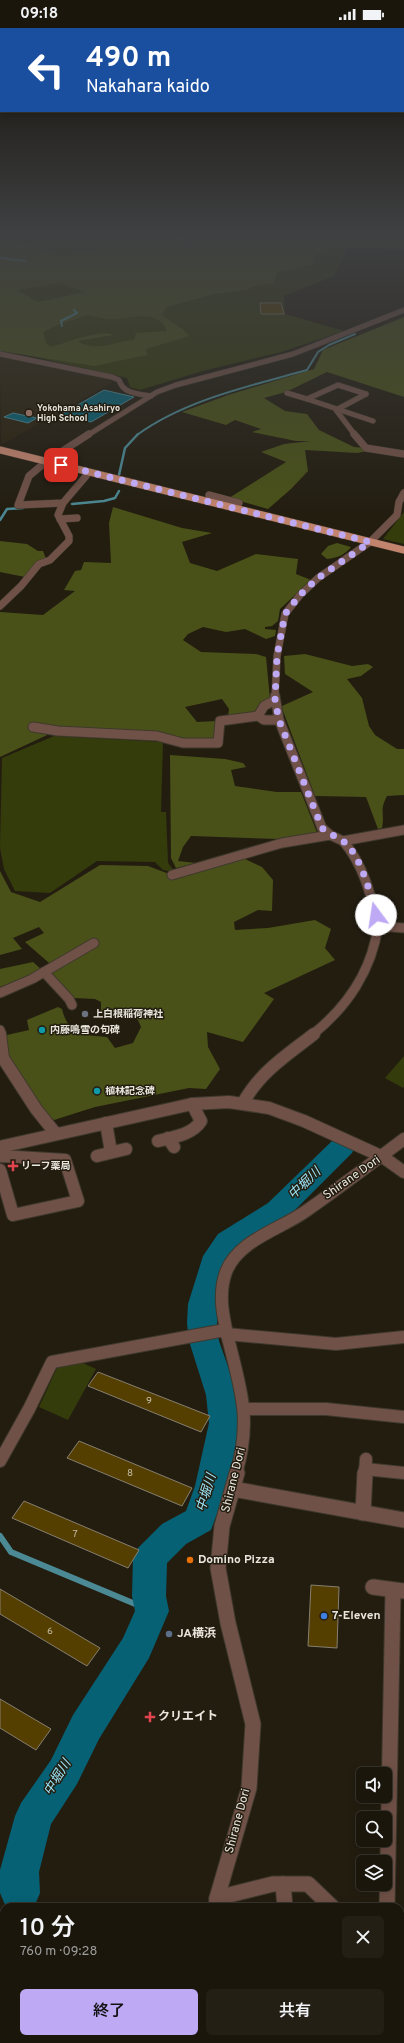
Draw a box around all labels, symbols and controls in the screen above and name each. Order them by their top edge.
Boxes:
text: 09:18 [20,5,58,24]
text: 490 m [86,41,171,77]
icon: left [20,44,72,96]
text: Nakahara kaido [86,76,210,99]
place label: Yokohama Asahiryo High School [37,403,120,424]
marker: Yokohama Asahiryo High School [24,408,34,418]
pin [44,448,78,482]
icon: arrive [50,454,72,476]
position arrow [355,894,397,936]
place label: 上白根稲荷神社 [93,1008,164,1021]
marker: 上白根稲荷神社 [80,1009,90,1019]
place label: 内藤鳴雪の句碑 [50,1024,120,1037]
marker: 内藤鳴雪の句碑 [37,1025,47,1035]
place label: 植林記念碑 [105,1085,155,1098]
marker: 植林記念碑 [92,1086,102,1096]
street label: Shirane Dori [320,1152,384,1204]
place label: リーフ薬局 [21,1160,70,1173]
marker: リーフ薬局 [8,1161,18,1171]
water label: 中堀川 [285,1163,326,1203]
house number: 9 [146,1395,152,1408]
street label: Shirane Dori [218,1446,250,1514]
house number: 8 [127,1467,133,1480]
water label: 中堀川 [194,1470,221,1514]
house number: 7 [72,1528,78,1541]
place label: Domino Pizza [198,1552,275,1568]
marker: Domino Pizza [185,1555,195,1565]
place label: 7-Eleven [332,1608,381,1624]
marker: 7-Eleven [319,1611,329,1621]
house number: 6 [47,1625,53,1638]
place label: JA横浜 [177,1626,216,1642]
marker: JA横浜 [164,1629,174,1639]
place label: クリエイト [158,1709,218,1725]
marker: クリエイト [145,1712,155,1722]
water label: 中堀川 [41,1756,76,1799]
map controls [356,1767,392,1891]
button: sound [356,1767,392,1803]
street label: Shirane Dori [222,1787,254,1855]
button: search [356,1811,392,1847]
button: layers [356,1855,392,1891]
text: 10 分 [20,1914,75,1944]
button: close [342,1916,384,1958]
text: 760 m · 09:28 [20,1944,97,1960]
button: 終了 [20,1989,198,2035]
button: 共有 [206,1989,384,2035]

